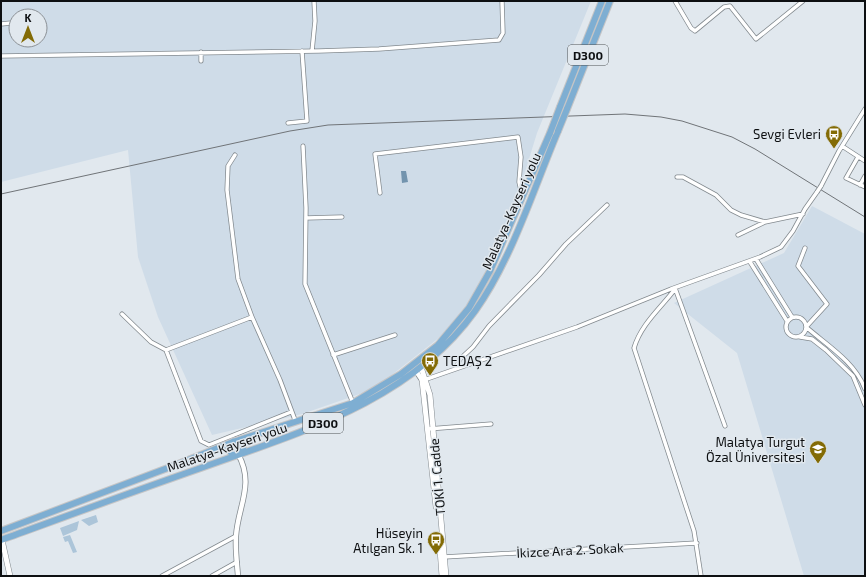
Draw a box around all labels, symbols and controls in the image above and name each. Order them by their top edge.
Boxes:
north arrow [8,8,48,48]
text: K [25,11,32,24]
road number: D300 [568,45,608,65]
bus stop icon: Sevgi Evleri [824,124,844,149]
place label: Sevgi Evleri [753,126,821,142]
street label: Malatya-Kayseri yolu [478,150,544,272]
bus stop icon: TEDAŞ 2 [420,351,440,376]
place label: TEDAŞ 2 [443,353,492,370]
road number: D300 [303,413,343,433]
street label: Malatya-Kayseri yolu [165,419,289,475]
place label: Malatya Turgut Özal Üniversitesi [706,434,805,465]
street label: TOKİ 1. Cadde [426,438,448,516]
school or university icon: Malatya Turgut Özal Üniversitesi [808,439,828,464]
place label: Hüseyin Atılgan Sk. 1 [353,525,423,556]
bus stop icon: Hüseyin Atılgan Sk. 1 [426,530,446,555]
street label: İkizce Ara 2. Sokak [516,539,624,561]

